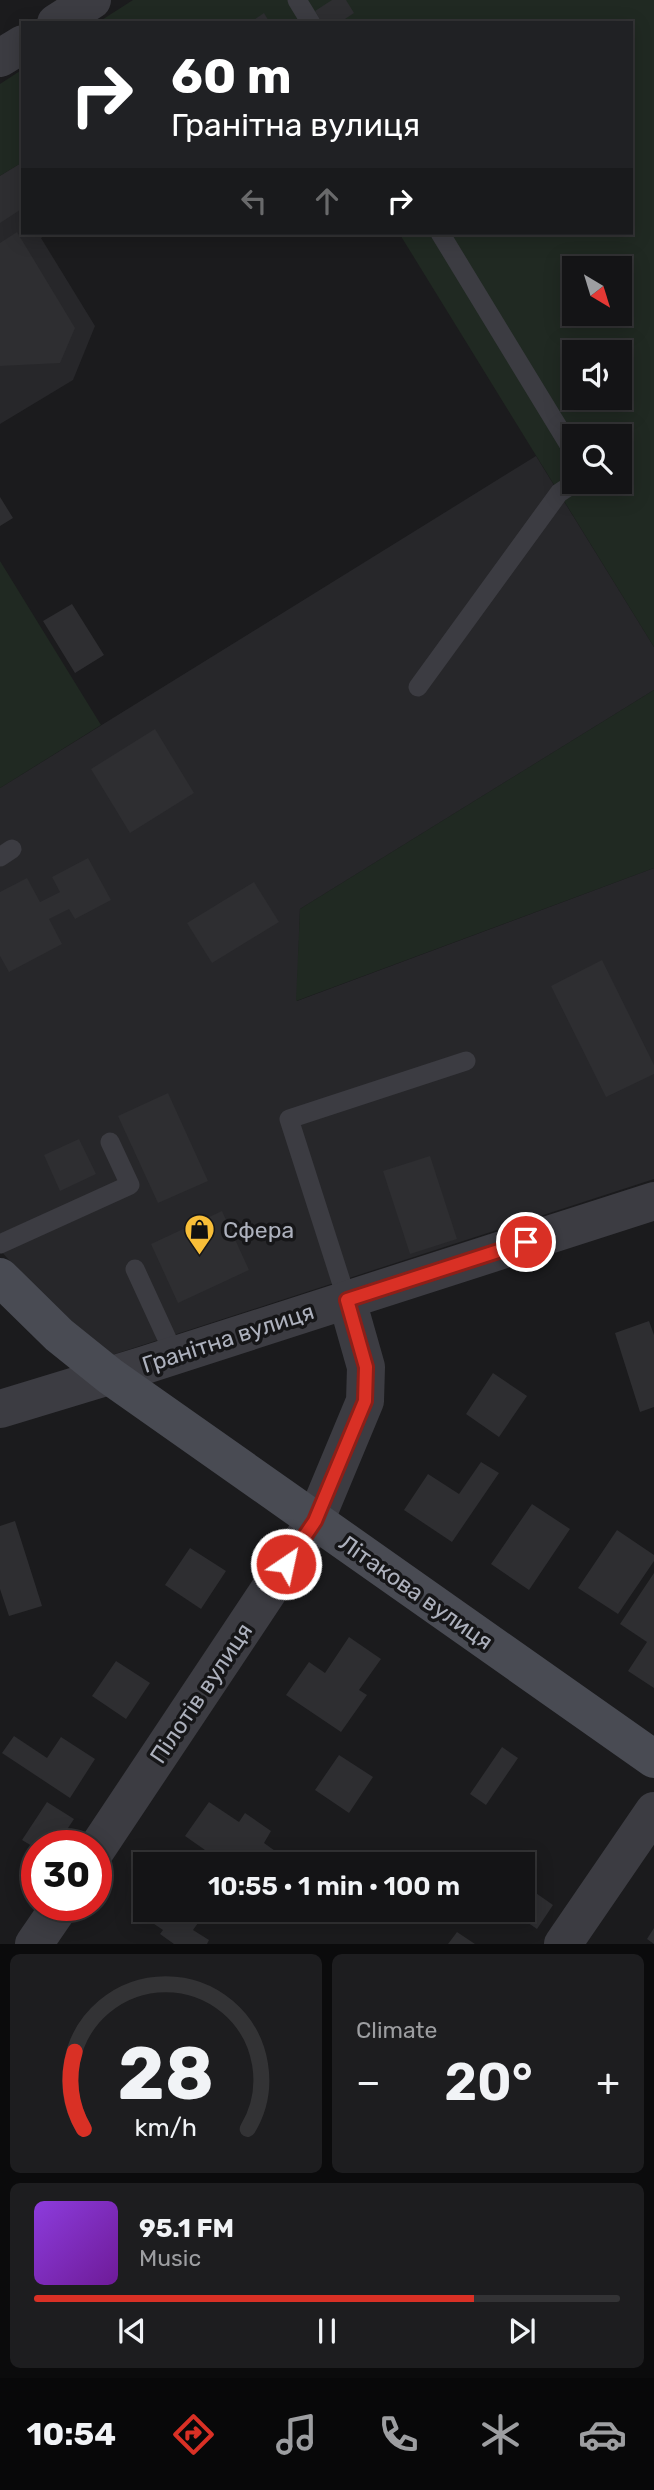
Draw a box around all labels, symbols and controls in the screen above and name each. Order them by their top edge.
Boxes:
text: 60 m [171,47,292,105]
icon: right [56,49,147,140]
text: Гранітна вулиця [171,106,420,144]
icon: left [235,182,273,220]
icon: ahead [308,182,346,220]
icon: right [381,182,419,220]
north arrow [562,256,632,326]
map controls [562,256,632,494]
button: sound [562,340,632,410]
button: search [562,424,632,494]
pin [496,1212,556,1272]
shop icon: Сфера [183,1213,217,1257]
place label: Сфера [223,1216,294,1244]
icon: arrive [507,1223,545,1261]
street label: Гранітна вулиця [139,1297,317,1379]
position arrow [249,1527,323,1601]
street label: Літакова вулиця [334,1529,498,1655]
street label: Пілотів вулиця [144,1617,258,1769]
speed limit sign: 30 [21,1830,112,1921]
text: 10:55 · 1 min · 100 m [208,1871,460,1902]
text: Climate [356,2016,437,2044]
text: 28 [118,2032,214,2118]
text: 20° [444,2051,533,2113]
text: − [356,2059,381,2105]
text: + [596,2059,620,2105]
text: km/h [135,2113,197,2142]
text: 95.1 FM [139,2213,234,2244]
text: Music [139,2244,201,2272]
icon: previous [113,2312,151,2350]
icon: pause [308,2312,346,2350]
icon: next [503,2312,541,2350]
icon: directions [169,2410,218,2459]
icon: music [272,2410,321,2459]
icon: phone [374,2410,423,2459]
icon: climate [476,2410,525,2459]
icon: car [578,2410,627,2459]
text: 10:54 [27,2415,116,2453]

